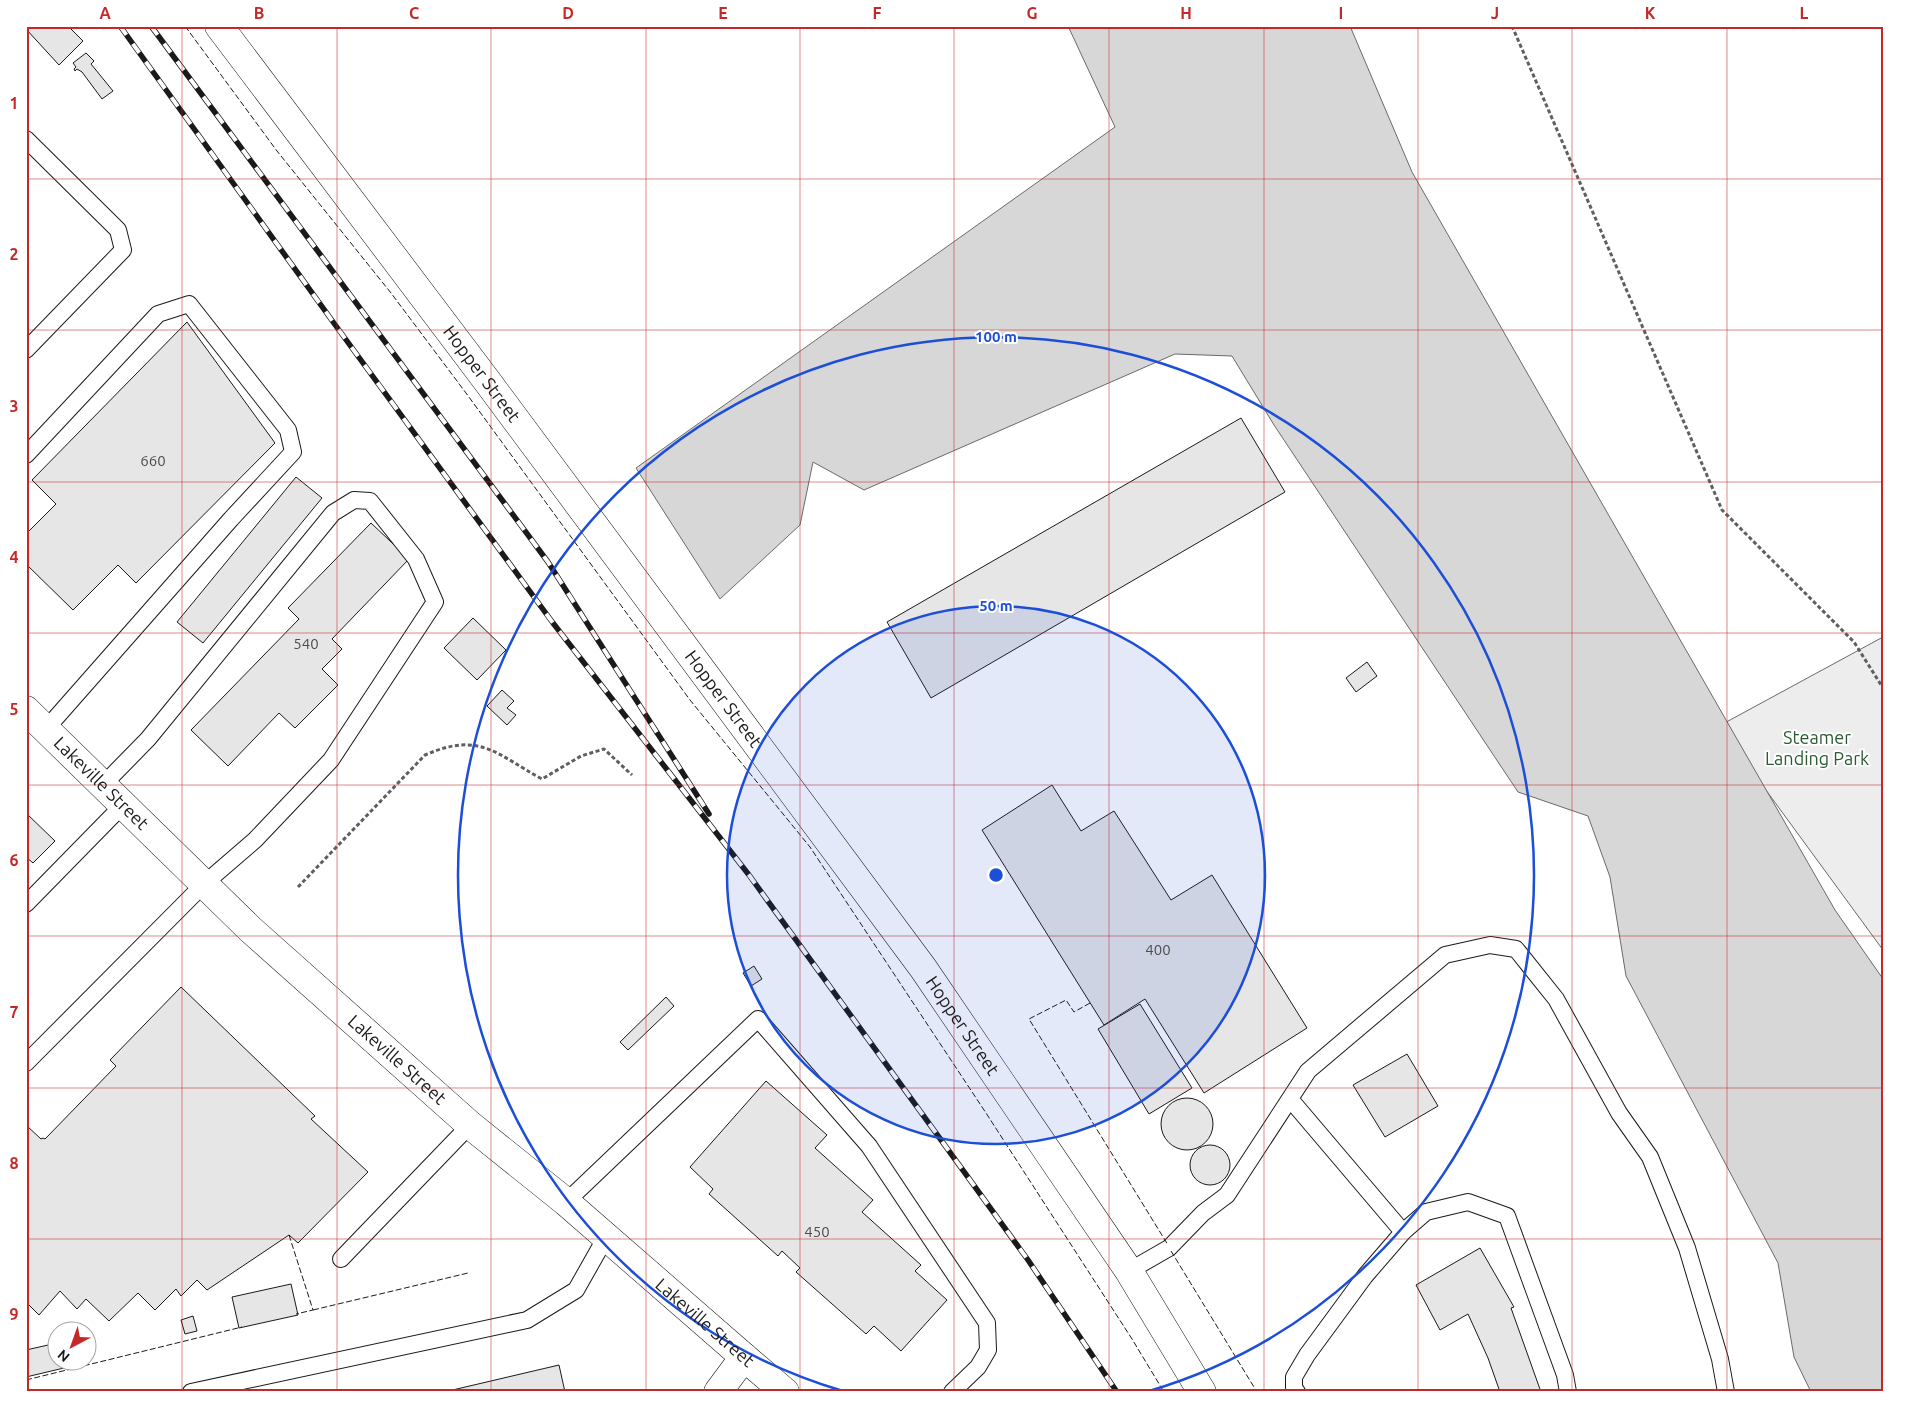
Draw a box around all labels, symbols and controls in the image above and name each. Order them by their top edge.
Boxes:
text: A [99,4,111,22]
text: B [254,4,264,22]
text: C [409,4,419,22]
text: D [562,4,574,22]
text: E [718,4,728,22]
text: F [873,4,882,22]
text: G [1026,4,1038,22]
text: H [1180,4,1192,22]
text: I [1339,4,1343,22]
text: J [1491,4,1499,22]
text: K [1645,4,1656,22]
text: L [1800,4,1809,22]
text: 1 [9,94,19,112]
text: 2 [9,245,19,263]
street label: Hopper Street [440,321,525,426]
text: 100 m [975,328,1017,345]
text: 3 [9,397,19,415]
house number: 660 [140,452,166,469]
text: 4 [9,548,19,566]
text: 50 m [979,597,1013,614]
house number: 540 [293,635,319,652]
street label: Hopper Street [682,646,766,751]
text: 5 [9,700,19,718]
park label: Steamer Landing Park [1765,727,1869,768]
street label: Lakeville Street [50,732,153,833]
text: 6 [9,851,19,869]
centre of rings [987,866,1005,884]
house number: 400 [1145,941,1171,958]
street label: Hopper Street [922,972,1004,1079]
text: 7 [9,1003,19,1021]
street label: Lakeville Street [345,1010,451,1108]
text: 8 [9,1154,19,1172]
house number: 450 [804,1223,830,1240]
street label: Lakeville Street [652,1274,759,1370]
text: 9 [9,1305,19,1323]
north arrow [48,1320,98,1370]
text: N [54,1346,73,1365]

